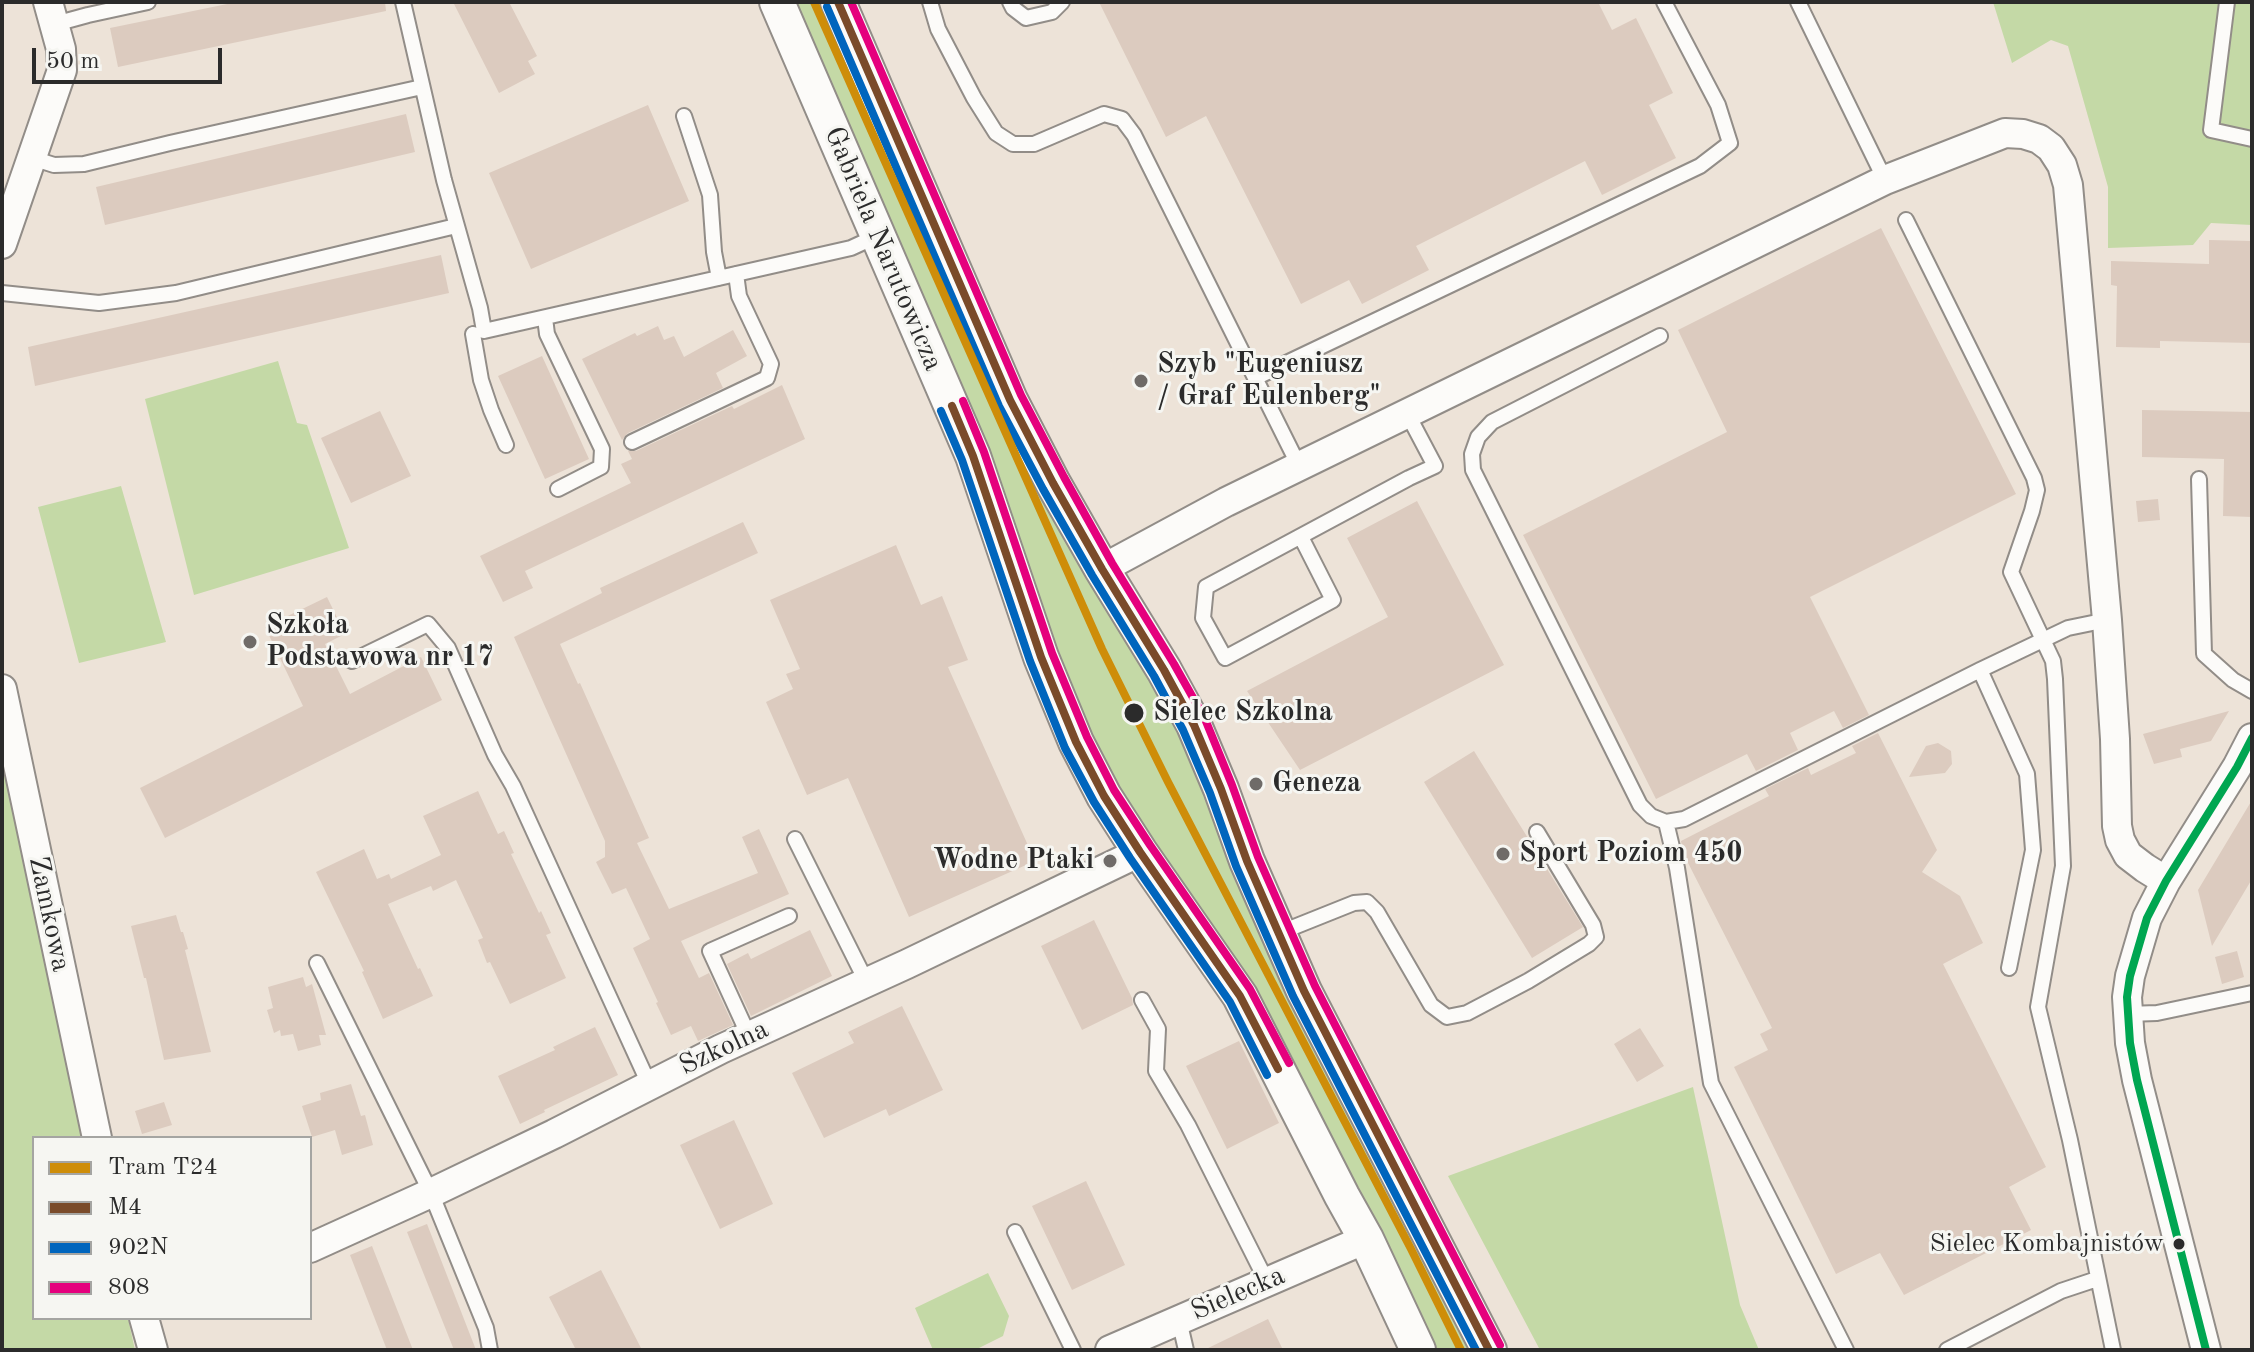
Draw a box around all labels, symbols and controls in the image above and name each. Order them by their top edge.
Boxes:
scale bar [36,32,226,82]
text: 50 m [46,50,100,74]
street label: Gabriela Narutowicza [816,122,950,376]
place label: Szyb "Eugeniusz / Graf Eulenberg" [1157,348,1380,414]
marker: Szyb "Eugeniusz / Graf Eulenberg" [1132,372,1150,390]
place label: Szkoła Podstawowa nr 17 [266,609,494,675]
marker: Szkoła Podstawowa nr 17 [241,633,259,651]
place label: Sielec Szkolna [1153,696,1333,730]
marker: Sielec Szkolna [1122,701,1146,725]
place label: Geneza [1272,767,1361,801]
marker: Geneza [1247,775,1265,793]
place label: Sport Poziom 450 [1519,837,1742,871]
place label: Wodne Ptaki [933,844,1094,878]
marker: Sport Poziom 450 [1494,845,1512,863]
marker: Wodne Ptaki [1101,852,1119,870]
street label: Zamkowa [20,853,78,975]
street label: Szkolna [674,1013,774,1083]
legend [32,1136,312,1320]
text: Tram T24 [108,1156,218,1180]
text: M4 [108,1196,142,1220]
place label: Sielec Kombajnistów [1930,1228,2164,1260]
text: 902N [108,1236,168,1260]
marker: Sielec Kombajnistów [2171,1236,2187,1252]
street label: Sielecka [1186,1259,1290,1329]
text: 808 [108,1276,150,1300]

